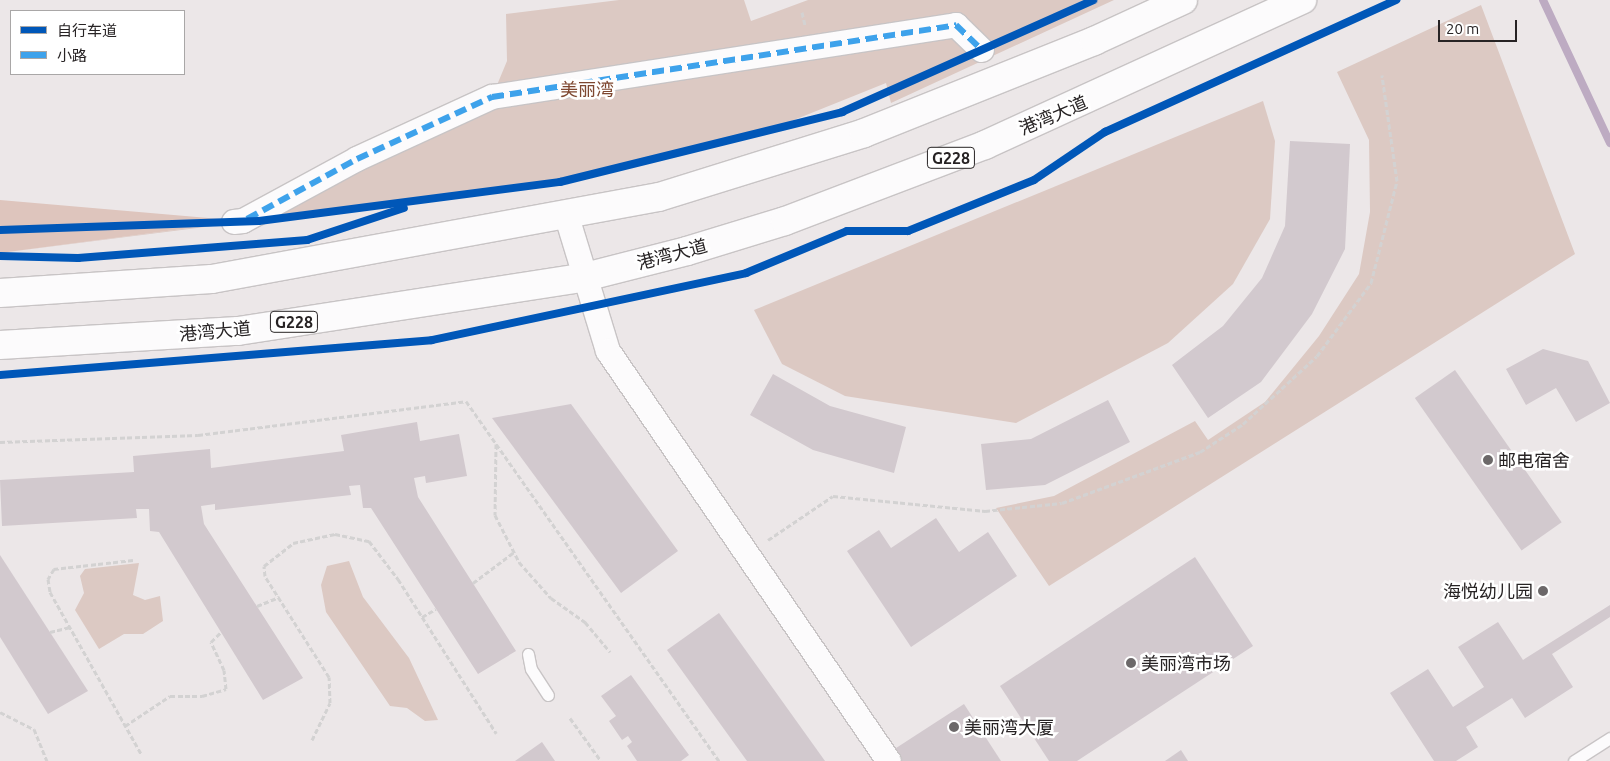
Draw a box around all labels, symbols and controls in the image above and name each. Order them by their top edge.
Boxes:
legend [10,10,185,75]
scale bar [1440,10,1519,42]
text: 20 m [1446,20,1479,37]
text: 自行车道 [57,22,117,39]
text: 小路 [57,47,87,64]
park label: 美丽湾 [560,78,614,100]
street label: 港湾大道 [1016,91,1090,139]
road number: G228 [926,144,976,172]
street label: 港湾大道 [634,234,710,274]
road number: G228 [269,308,319,336]
street label: 港湾大道 [178,317,252,345]
place label: 邮电宿舍 [1498,449,1570,471]
marker: 邮电宿舍 [1482,454,1494,466]
place label: 海悦幼儿园 [1443,580,1533,602]
marker: 海悦幼儿园 [1537,585,1549,597]
place label: 美丽湾市场 [1141,652,1231,674]
marker: 美丽湾市场 [1125,657,1137,669]
place label: 美丽湾大厦 [964,716,1054,738]
marker: 美丽湾大厦 [948,721,960,733]

